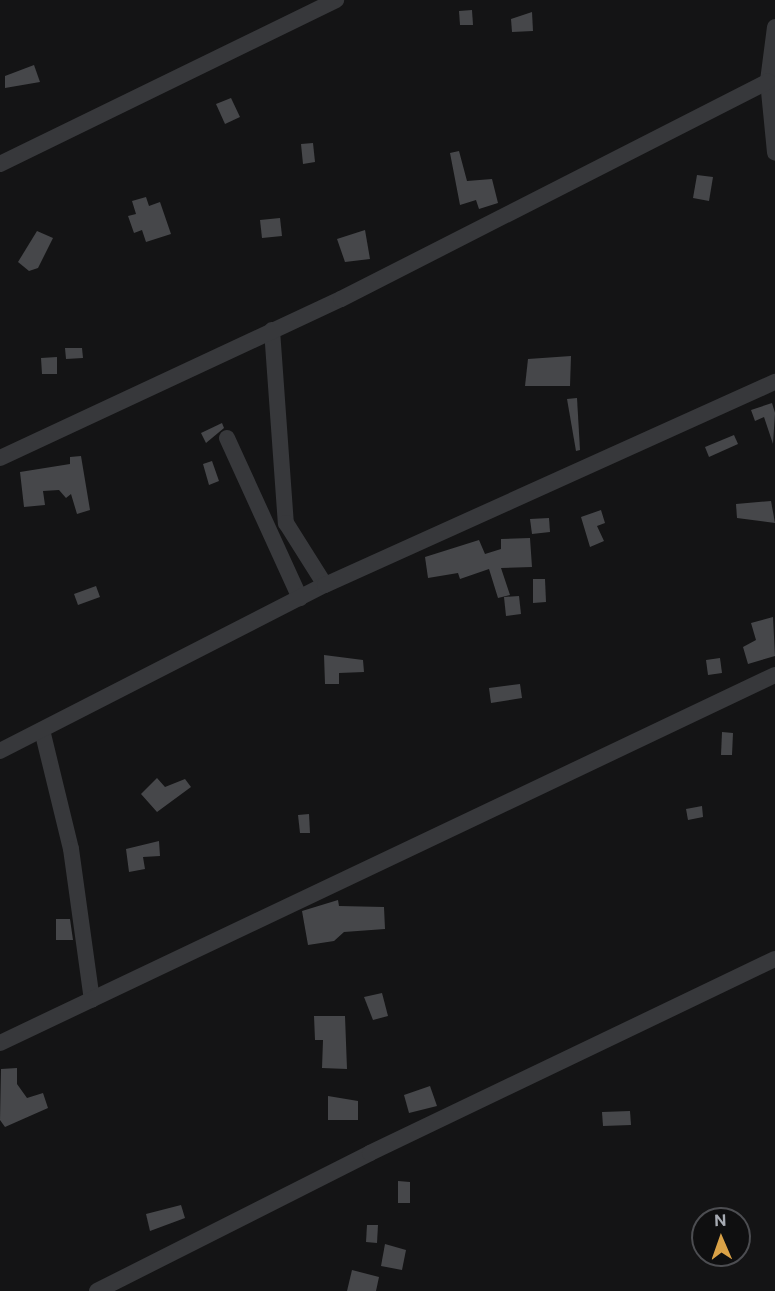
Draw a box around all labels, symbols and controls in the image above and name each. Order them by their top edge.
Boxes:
north arrow [691,1207,751,1267]
text: N [714,1211,727,1230]

